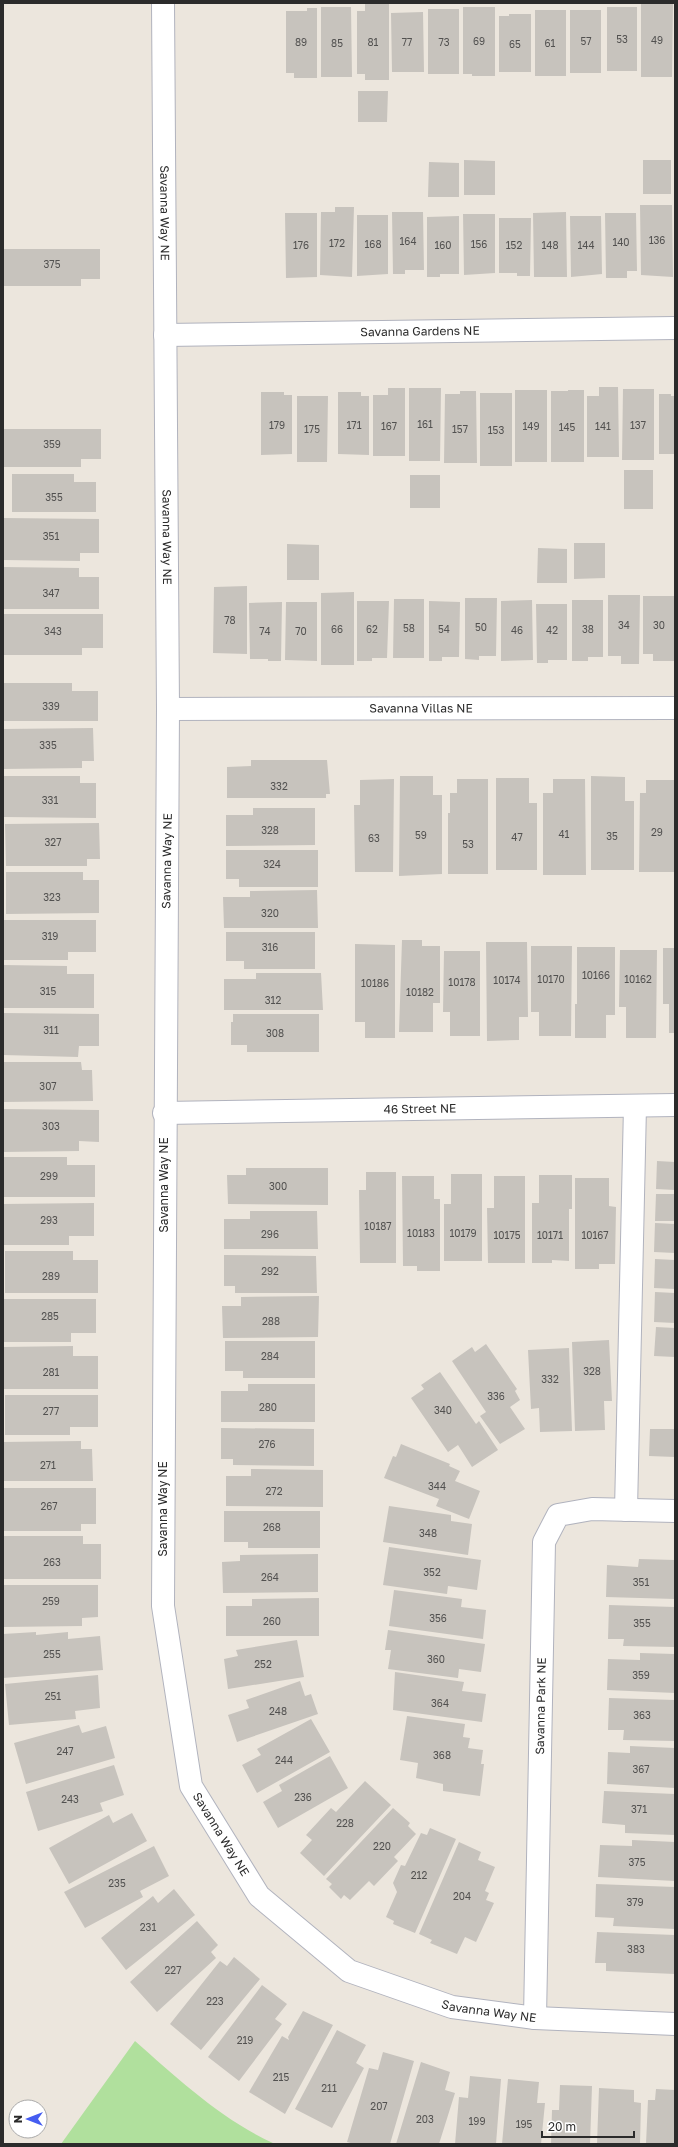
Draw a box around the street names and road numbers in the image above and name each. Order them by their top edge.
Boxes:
street label: Savanna Way NE [157,165,173,261]
street label: Savanna Gardens NE [360,323,480,339]
street label: Savanna Way NE [159,489,175,585]
street label: Savanna Villas NE [369,700,473,716]
street label: Savanna Way NE [158,813,175,909]
street label: 46 Street NE [384,1100,456,1117]
street label: Savanna Way NE [156,1137,171,1233]
street label: Savanna Way NE [155,1461,170,1557]
street label: Savanna Park NE [532,1657,549,1755]
street label: Savanna Way NE [190,1789,253,1879]
street label: Savanna Way NE [440,1996,537,2025]

